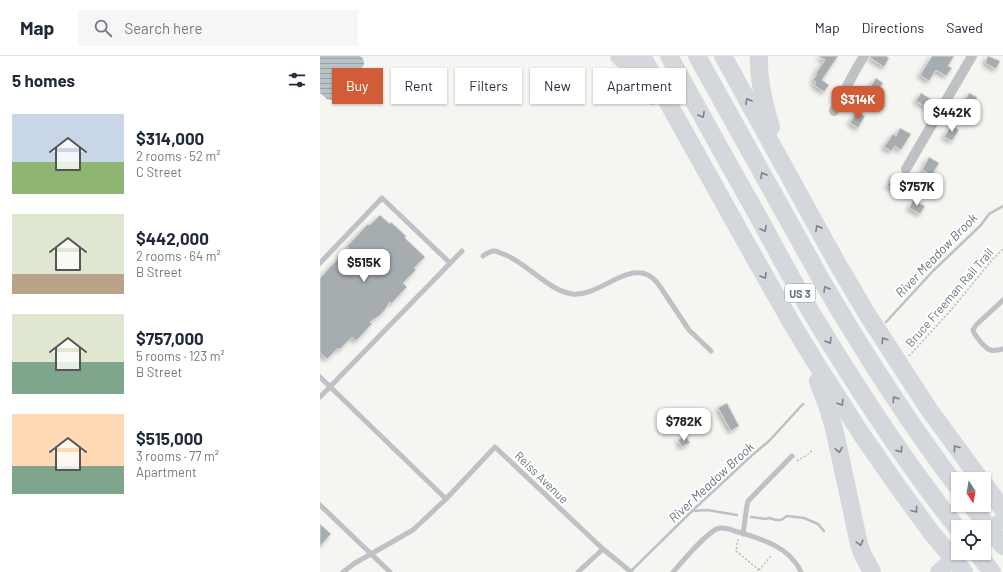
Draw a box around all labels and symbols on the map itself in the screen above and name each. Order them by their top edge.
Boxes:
pin: $314K [830,86,886,120]
one-way arrow [745,97,752,105]
pin: $442K [924,99,980,133]
one-way arrow [697,111,704,118]
one-way arrow [761,172,768,179]
pin: $757K [889,173,945,207]
water label: River Meadow Brook [892,209,981,300]
one-way arrow [760,224,767,232]
one-way arrow [815,225,822,232]
street label: Bruce Freeman Rail Trail [902,245,996,349]
pin: $515K [336,249,392,283]
one-way arrow [760,272,767,279]
road number: US 3 [785,284,815,302]
one-way arrow [824,286,831,293]
one-way arrow [824,337,831,344]
one-way arrow [881,337,888,344]
one-way arrow [892,396,900,403]
one-way arrow [836,399,844,406]
pin: $782K [656,408,712,442]
water label: River Meadow Brook [665,438,757,526]
one-way arrow [954,445,961,452]
one-way arrow [895,446,902,453]
one-way arrow [835,447,843,453]
street label: Reiss Avenue [512,448,572,506]
north arrow [951,472,991,512]
one-way arrow [910,505,917,512]
one-way arrow [855,540,863,546]

